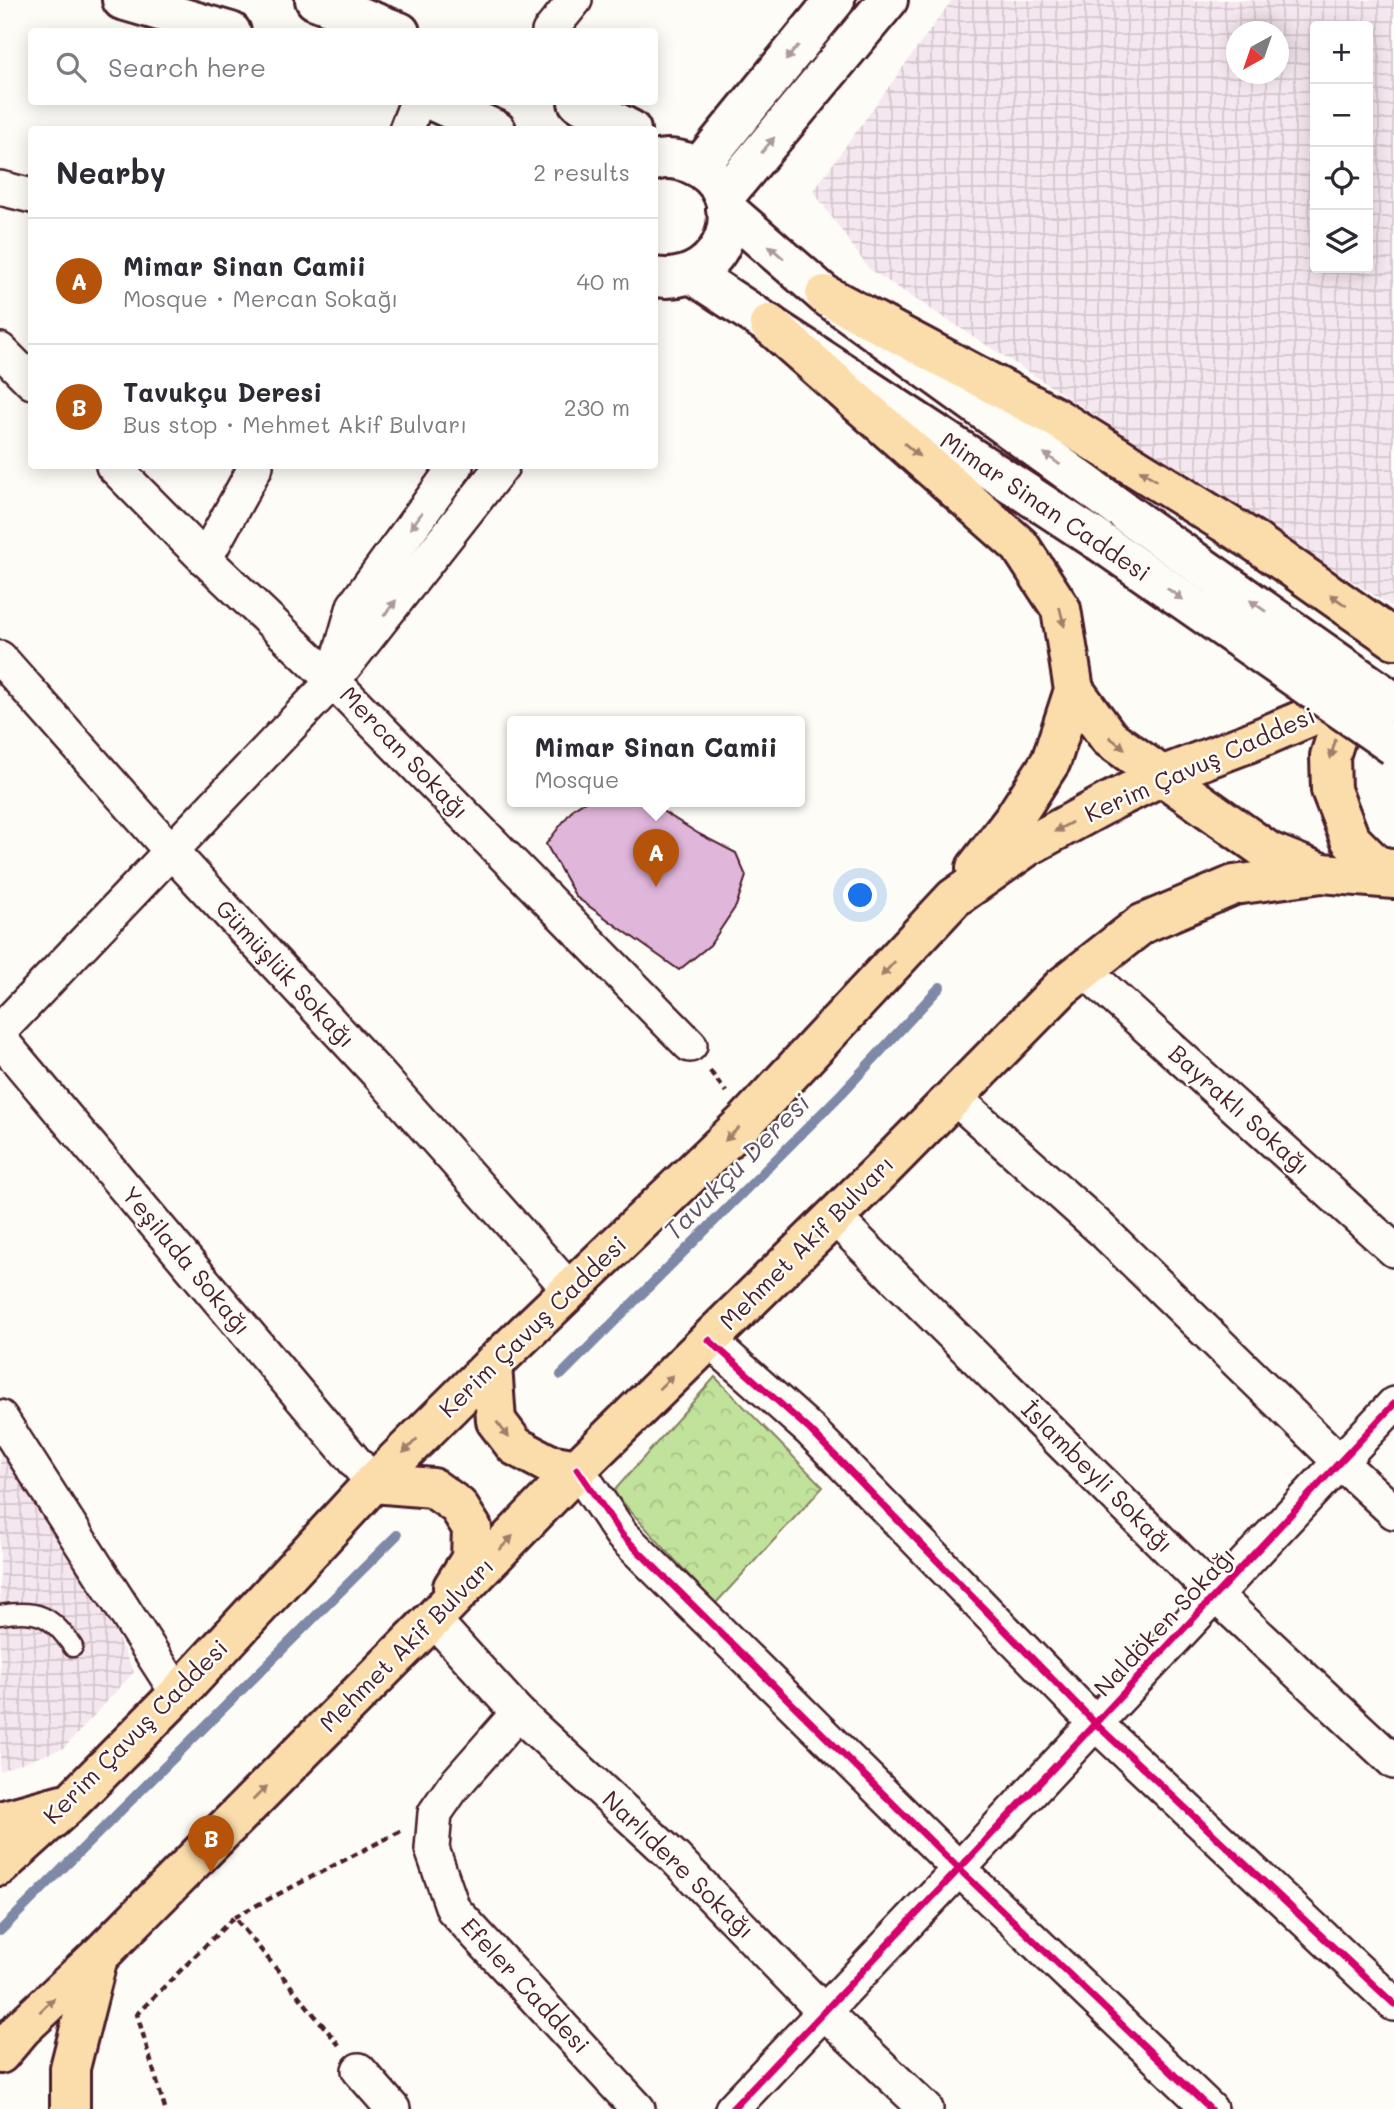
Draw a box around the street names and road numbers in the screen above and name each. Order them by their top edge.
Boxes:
street label: Mimar Sinan Caddesi [935,424,1157,588]
street label: Mercan Sokağı [334,679,476,825]
street label: Kerim Çavuş Caddesi [1079,699,1320,828]
street label: Gümüşlük Sokağı [210,892,363,1054]
street label: Bayraklı Sokağı [1163,1037,1317,1181]
street label: Mehmet Akif Bulvarı [712,1148,900,1336]
street label: Yeşilada Sokağı [116,1179,259,1341]
street label: Kerim Çavuş Caddesi [432,1228,632,1424]
street label: İslambeyli Sokağı [1015,1393,1181,1559]
street label: Naldöken Sokağı [1087,1540,1241,1702]
street label: Mehmet Akif Bulvarı [312,1550,500,1738]
street label: Kerim Çavuş Caddesi [36,1632,234,1830]
street label: Narlıdere Sokağı [596,1783,762,1944]
street label: Efeler Caddesi [455,1910,597,2060]

